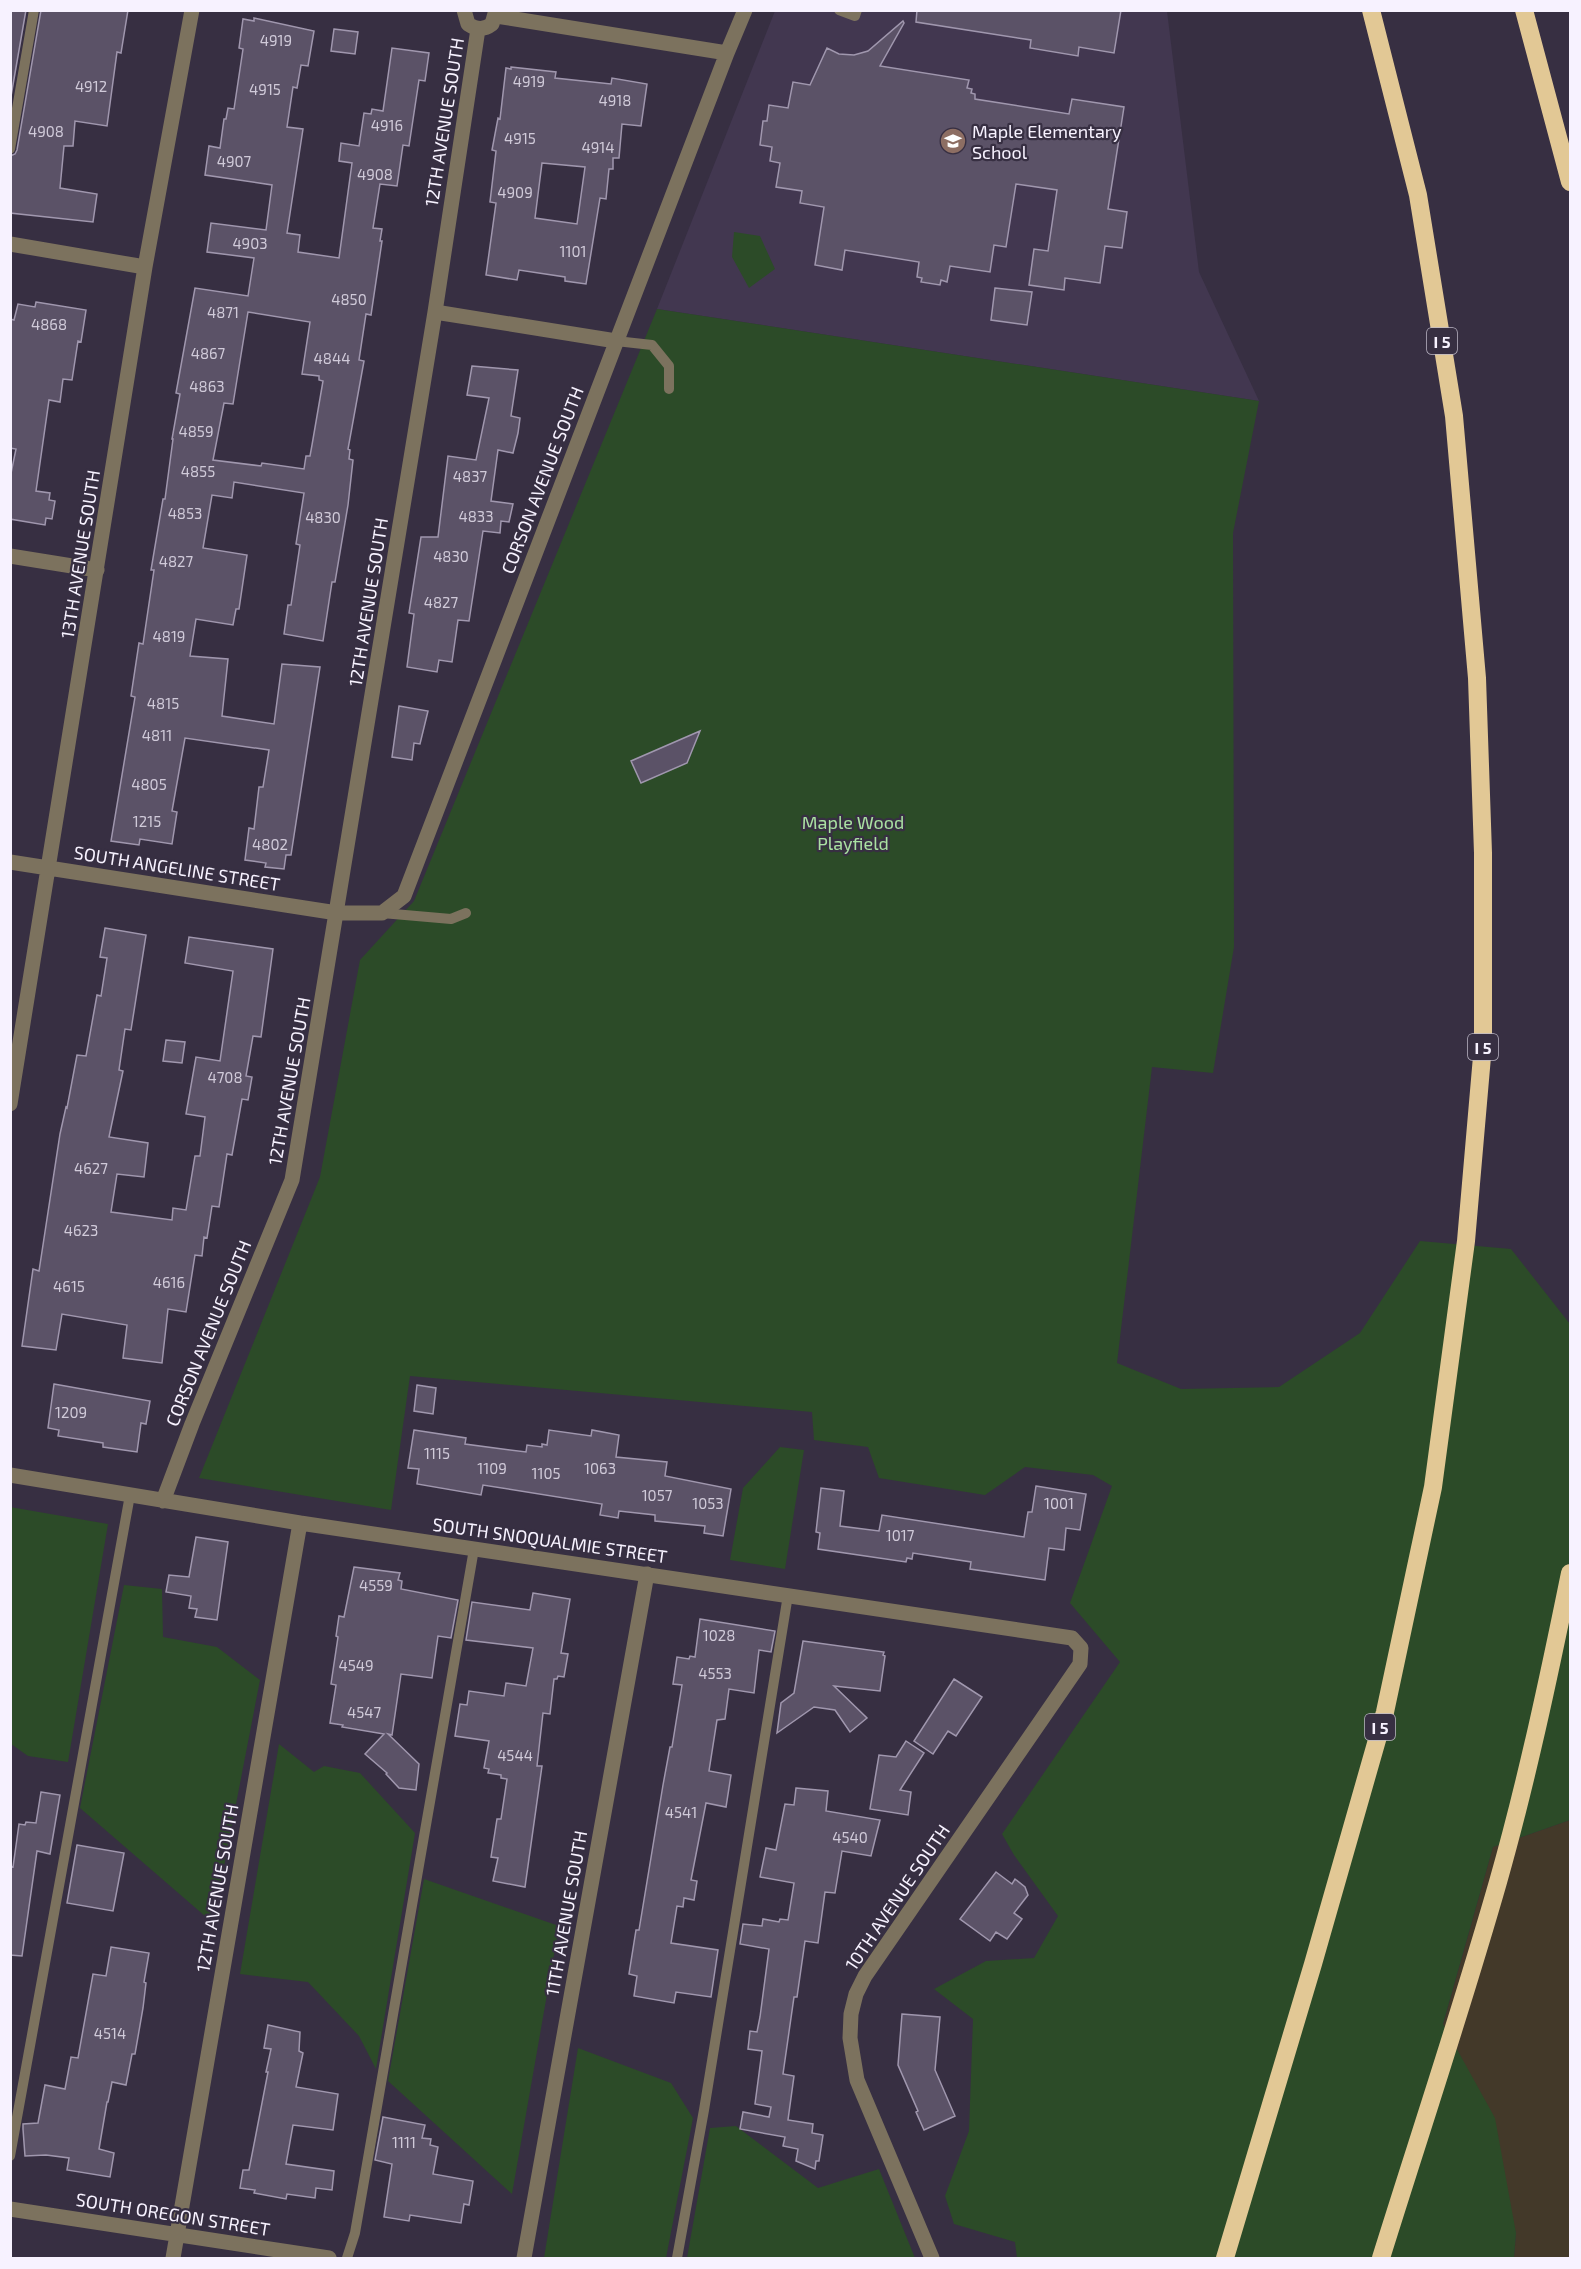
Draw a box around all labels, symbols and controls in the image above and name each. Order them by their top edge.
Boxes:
house number: 4919 [260,31,292,49]
street label: 12TH AVENUE SOUTH [420,36,468,208]
house number: 4919 [513,72,545,90]
house number: 4912 [75,77,107,95]
house number: 4915 [249,80,281,98]
house number: 4918 [599,91,631,109]
house number: 4916 [371,116,403,134]
place label: Maple Elementary School [972,120,1122,163]
house number: 4908 [28,122,64,140]
school or university icon: Maple Elementary School [938,126,968,156]
house number: 4915 [504,129,536,147]
house number: 4914 [581,138,615,156]
house number: 4907 [217,152,252,170]
house number: 4908 [357,165,393,183]
house number: 4909 [497,183,533,201]
house number: 4903 [232,234,268,252]
house number: 1101 [560,242,586,260]
house number: 4850 [331,290,367,308]
house number: 4871 [207,303,239,321]
house number: 4868 [31,315,67,333]
road number: I 5 [1427,328,1457,354]
house number: 4867 [191,344,226,362]
house number: 4844 [314,349,350,367]
house number: 4863 [189,377,225,395]
street label: CORSON AVENUE SOUTH [496,383,588,577]
house number: 4859 [179,422,213,440]
house number: 4855 [181,462,215,480]
house number: 4837 [453,467,487,485]
street label: 13TH AVENUE SOUTH [56,468,104,640]
house number: 4853 [168,504,202,522]
house number: 4833 [458,507,494,525]
house number: 4830 [305,508,341,526]
street label: 12TH AVENUE SOUTH [344,516,392,688]
house number: 4830 [433,547,469,565]
house number: 4827 [159,552,194,570]
house number: 4827 [424,593,459,611]
house number: 4819 [153,627,185,645]
house number: 4815 [147,694,179,712]
house number: 4811 [142,726,172,744]
house number: 4805 [131,775,167,793]
park label: Maple Wood Playfield [802,811,904,854]
house number: 1215 [133,812,161,830]
house number: 4802 [252,835,288,853]
street label: SOUTH ANGELINE STREET [72,841,282,895]
street label: 12TH AVENUE SOUTH [263,995,315,1167]
road number: I 5 [1468,1034,1498,1060]
house number: 4708 [207,1068,243,1086]
house number: 4627 [74,1159,108,1177]
house number: 4623 [64,1221,98,1239]
street label: CORSON AVENUE SOUTH [161,1237,255,1429]
house number: 4616 [153,1273,185,1291]
house number: 4615 [53,1277,85,1295]
house number: 1209 [55,1403,87,1421]
house number: 1115 [424,1444,450,1462]
house number: 1109 [477,1459,507,1477]
house number: 1063 [584,1459,616,1477]
house number: 1105 [531,1464,561,1482]
house number: 1057 [642,1486,673,1504]
house number: 1053 [692,1494,724,1512]
house number: 1001 [1044,1494,1074,1512]
street label: SOUTH SNOQUALMIE STREET [431,1513,669,1567]
house number: 1017 [886,1526,915,1544]
house number: 4559 [359,1576,393,1594]
house number: 1028 [703,1626,735,1644]
house number: 4549 [338,1656,374,1674]
house number: 4553 [698,1664,732,1682]
house number: 4547 [347,1703,381,1721]
road number: I 5 [1365,1714,1395,1740]
house number: 4544 [497,1746,533,1764]
street label: 12TH AVENUE SOUTH [191,1802,243,1974]
house number: 4541 [665,1803,697,1821]
street label: 10TH AVENUE SOUTH [840,1820,954,1974]
house number: 4540 [832,1828,868,1846]
street label: 11TH AVENUE SOUTH [541,1829,591,1997]
house number: 4514 [94,2024,126,2042]
house number: 1111 [392,2133,416,2151]
street label: SOUTH OREGON STREET [74,2188,272,2240]

